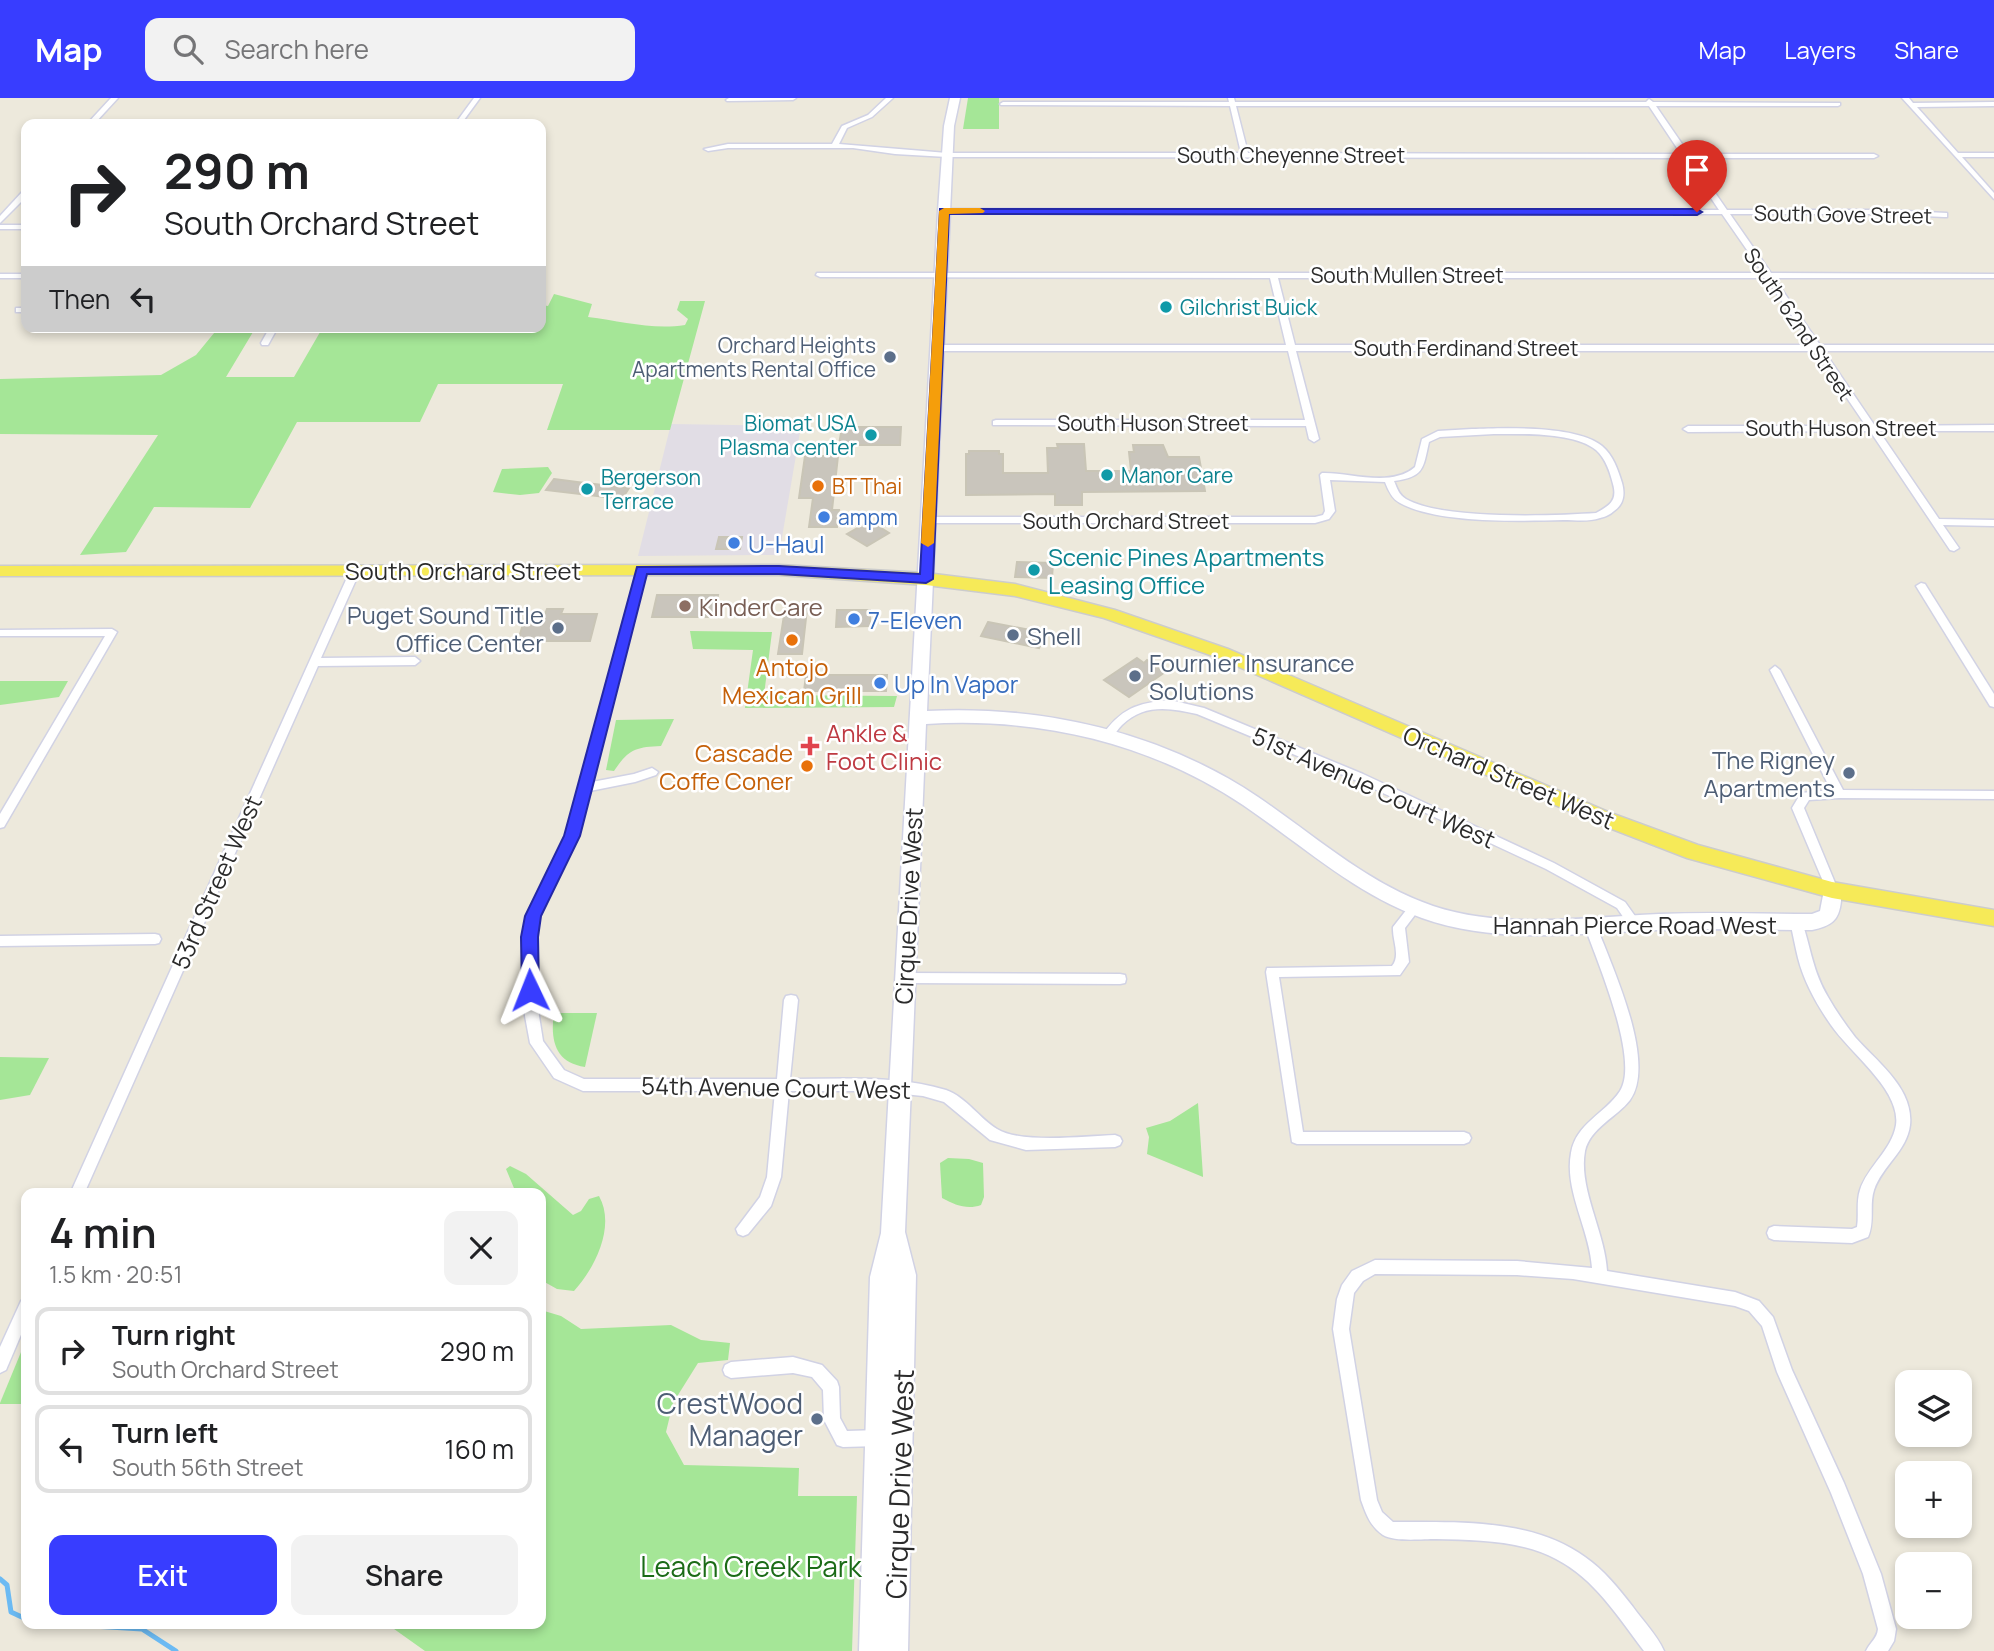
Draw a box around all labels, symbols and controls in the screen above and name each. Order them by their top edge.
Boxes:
search box [145,18,635,81]
text: Map [35,27,103,72]
icon: search [169,30,207,68]
text: Search here [225,31,369,67]
text: Map [1699,33,1746,66]
text: Layers [1784,33,1856,66]
text: Share [1894,33,1959,66]
text: 290 m [164,137,310,204]
pin [1667,140,1727,212]
street label: South Cheyenne Street [1177,141,1405,169]
icon: right [49,147,140,238]
icon: arrive [1678,151,1716,189]
street label: South Gove Street [1754,198,1932,230]
text: South Orchard Street [164,201,479,245]
street label: South 62nd Street [1737,242,1861,406]
street label: South Mullen Street [1310,261,1504,289]
icon: left [124,280,162,318]
text: Then [49,281,110,317]
place label: Gilchrist Buick [1180,293,1318,321]
marker: Gilchrist Buick [1158,299,1174,315]
place label: Orchard Heights Apartments Rental Office [632,331,876,383]
street label: South Ferdinand Street [1353,334,1579,362]
marker: Orchard Heights Apartments Rental Office [882,349,898,365]
place label: Biomat USA Plasma center [719,409,857,461]
street label: South Huson Street [1057,409,1249,437]
street label: South Huson Street [1745,414,1937,442]
marker: Biomat USA Plasma center [863,427,879,443]
place label: Manor Care [1121,461,1233,489]
place label: Bergerson Terrace [601,463,701,515]
marker: Manor Care [1099,467,1115,483]
place label: BT Thai [832,472,902,500]
marker: BT Thai [810,478,826,494]
marker: Bergerson Terrace [579,481,595,497]
place label: ampm [838,503,898,531]
street label: South Orchard Street [1023,507,1229,535]
marker: ampm [816,509,832,525]
place label: U-Haul [748,527,825,560]
marker: U-Haul [726,535,742,551]
place label: Scenic Pines Apartments Leasing Office [1048,540,1324,601]
street label: South Orchard Street [345,554,581,587]
marker: Scenic Pines Apartments Leasing Office [1026,562,1042,578]
place label: KinderCare [699,590,823,623]
place label: Puget Sound Title Office Center [347,598,544,659]
marker: KinderCare [677,598,693,614]
place label: 7-Eleven [868,603,962,636]
marker: 7-Eleven [846,611,862,627]
place label: Shell [1027,619,1081,652]
marker: Puget Sound Title Office Center [550,620,566,636]
marker: Shell [1005,627,1021,643]
marker: Antojo Mexican Grill [784,632,800,648]
place label: Fournier Insurance Solutions [1149,646,1355,707]
place label: Antojo Mexican Grill [722,650,862,711]
place label: Up In Vapor [894,667,1019,700]
marker: Fournier Insurance Solutions [1127,668,1143,684]
marker: Up In Vapor [872,675,888,691]
place label: Ankle & Foot Clinic [826,716,942,777]
street label: 51st Avenue Court West [1247,718,1501,856]
street label: Orchard Street West [1398,718,1620,836]
place label: Cascade Coffe Coner [659,736,793,797]
marker: Ankle & Foot Clinic [800,736,820,756]
place label: The Rigney Apartments [1704,743,1835,804]
marker: Cascade Coffe Coner [799,758,815,774]
marker: The Rigney Apartments [1841,765,1857,781]
street label: 53rd Street West [163,790,269,974]
street label: Cirque Drive West [886,807,930,1005]
street label: Hannah Pierce Road West [1493,908,1777,941]
position arrow [493,953,567,1027]
street label: 54th Avenue Court West [641,1068,911,1106]
text: 4 min [49,1203,157,1261]
button: close [444,1211,518,1285]
text: 1.5 km · 20:51 [49,1258,182,1290]
text: Turn right [112,1317,236,1353]
icon: right [53,1332,91,1370]
text: 290 m [440,1333,514,1369]
text: South Orchard Street [112,1353,339,1385]
street label: Cirque Drive West [876,1369,922,1599]
map controls [1895,1370,1972,1629]
button: layers [1895,1370,1972,1447]
place label: CrestWood Manager [657,1384,803,1454]
marker: CrestWood Manager [809,1411,825,1427]
text: Turn left [112,1415,219,1451]
icon: left [53,1430,91,1468]
text: 160 m [445,1431,514,1467]
text: South 56th Street [112,1451,304,1483]
button: + [1895,1461,1972,1538]
button: Exit [49,1535,277,1615]
button: Share [291,1535,518,1615]
park label: Leach Creek Park [640,1547,863,1585]
button: − [1895,1552,1972,1629]

